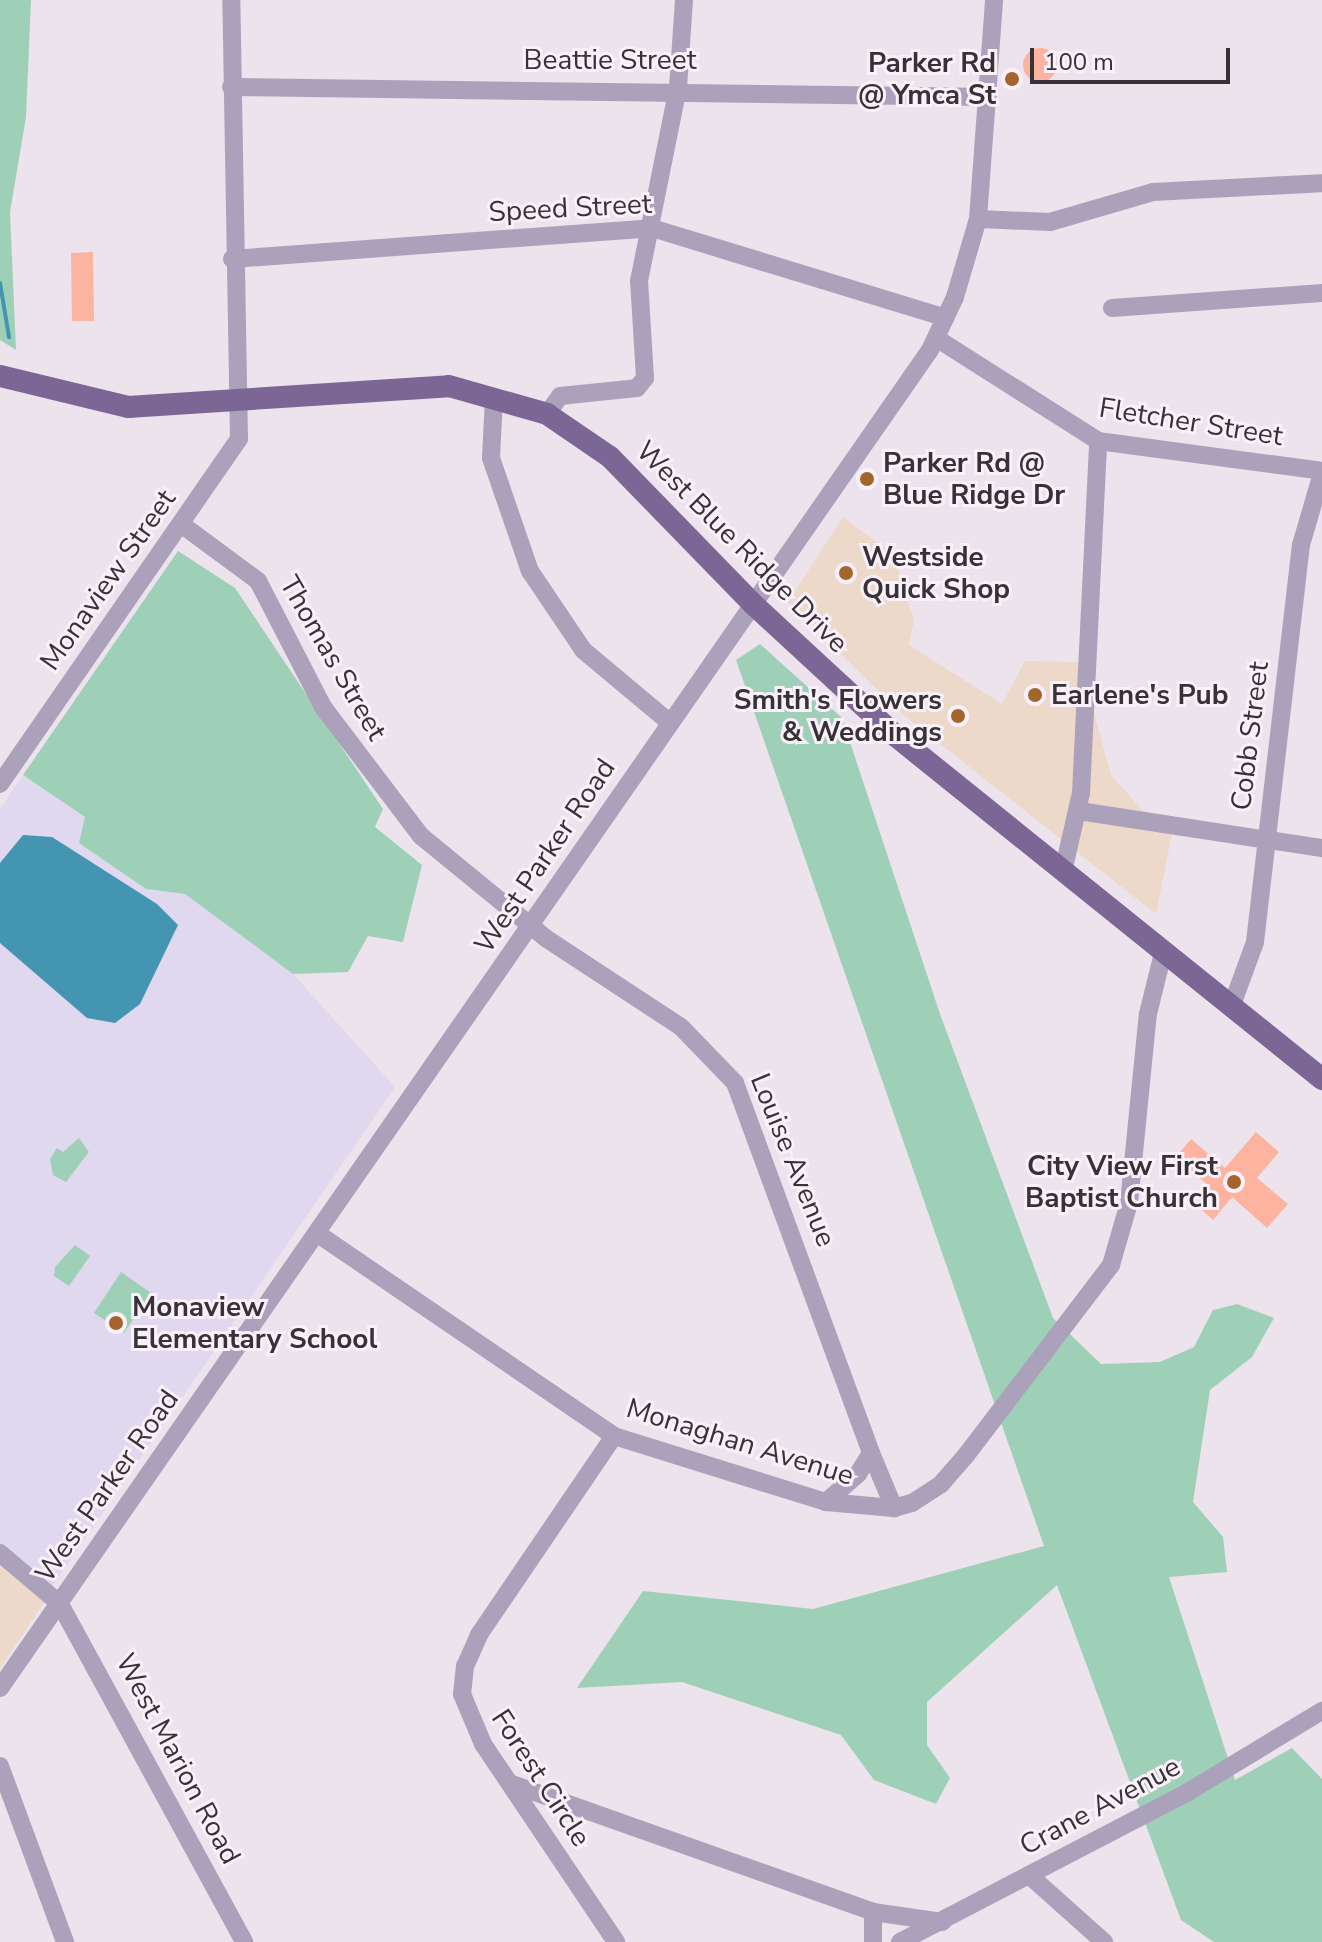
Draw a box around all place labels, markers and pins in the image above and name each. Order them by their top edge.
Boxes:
place label: Parker Rd @ Ymca St [858,46,996,112]
marker: Parker Rd @ Ymca St [1003,70,1021,88]
place label: Parker Rd @ Blue Ridge Dr [883,446,1065,512]
marker: Parker Rd @ Blue Ridge Dr [858,470,876,488]
place label: Westside Quick Shop [862,540,1010,606]
marker: Westside Quick Shop [837,564,855,582]
place label: Earlene's Pub [1051,678,1228,712]
place label: Smith's Flowers & Weddings [734,683,942,749]
marker: Earlene's Pub [1026,686,1044,704]
marker: Smith's Flowers & Weddings [949,707,967,725]
place label: City View First Baptist Church [1025,1149,1218,1215]
marker: City View First Baptist Church [1225,1173,1243,1191]
place label: Monaview Elementary School [132,1290,377,1356]
marker: Monaview Elementary School [107,1314,125,1332]

